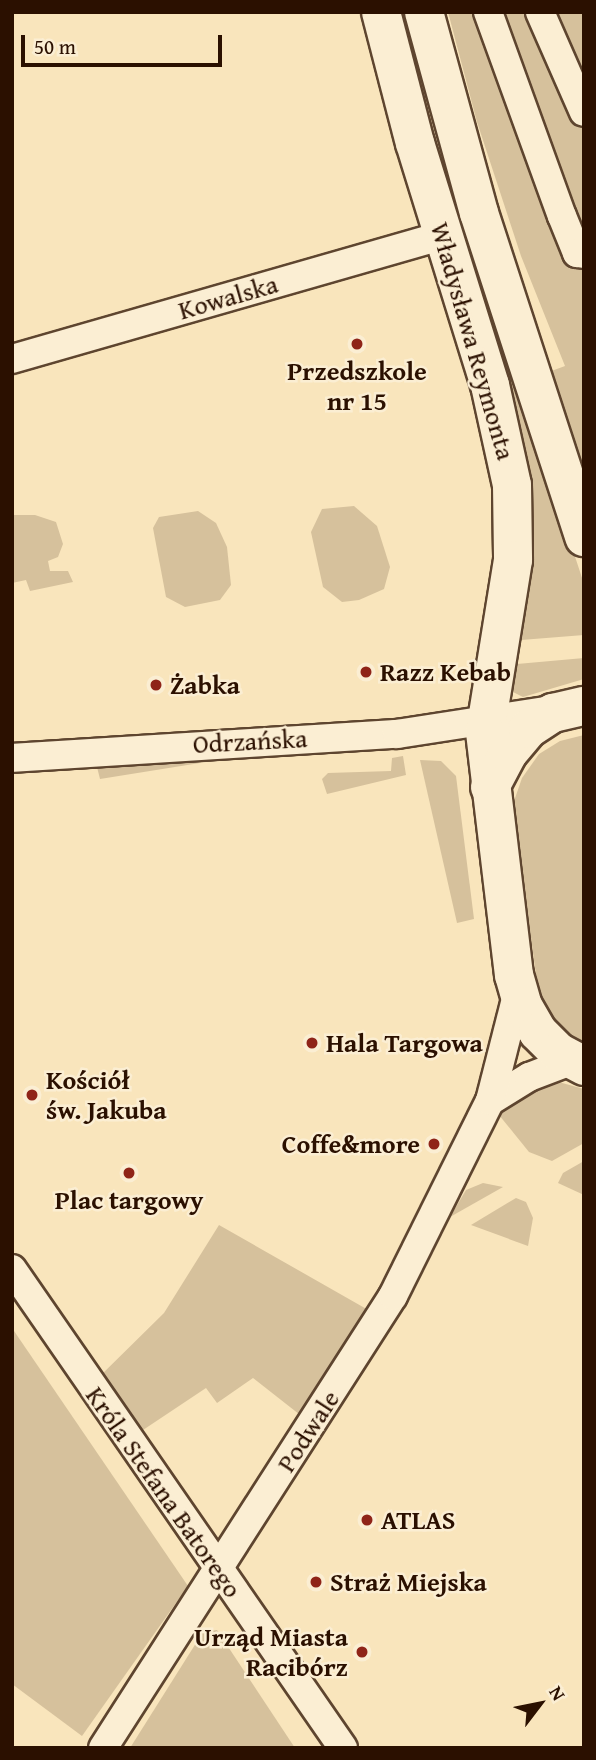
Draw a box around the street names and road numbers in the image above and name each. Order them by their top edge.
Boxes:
street label: Władysława Reymonta [424,219,522,463]
street label: Kowalska [175,268,281,326]
street label: Odrzańska [192,722,308,760]
street label: Króla Stefana Batorego [79,1381,249,1603]
street label: Podwale [270,1384,346,1478]

